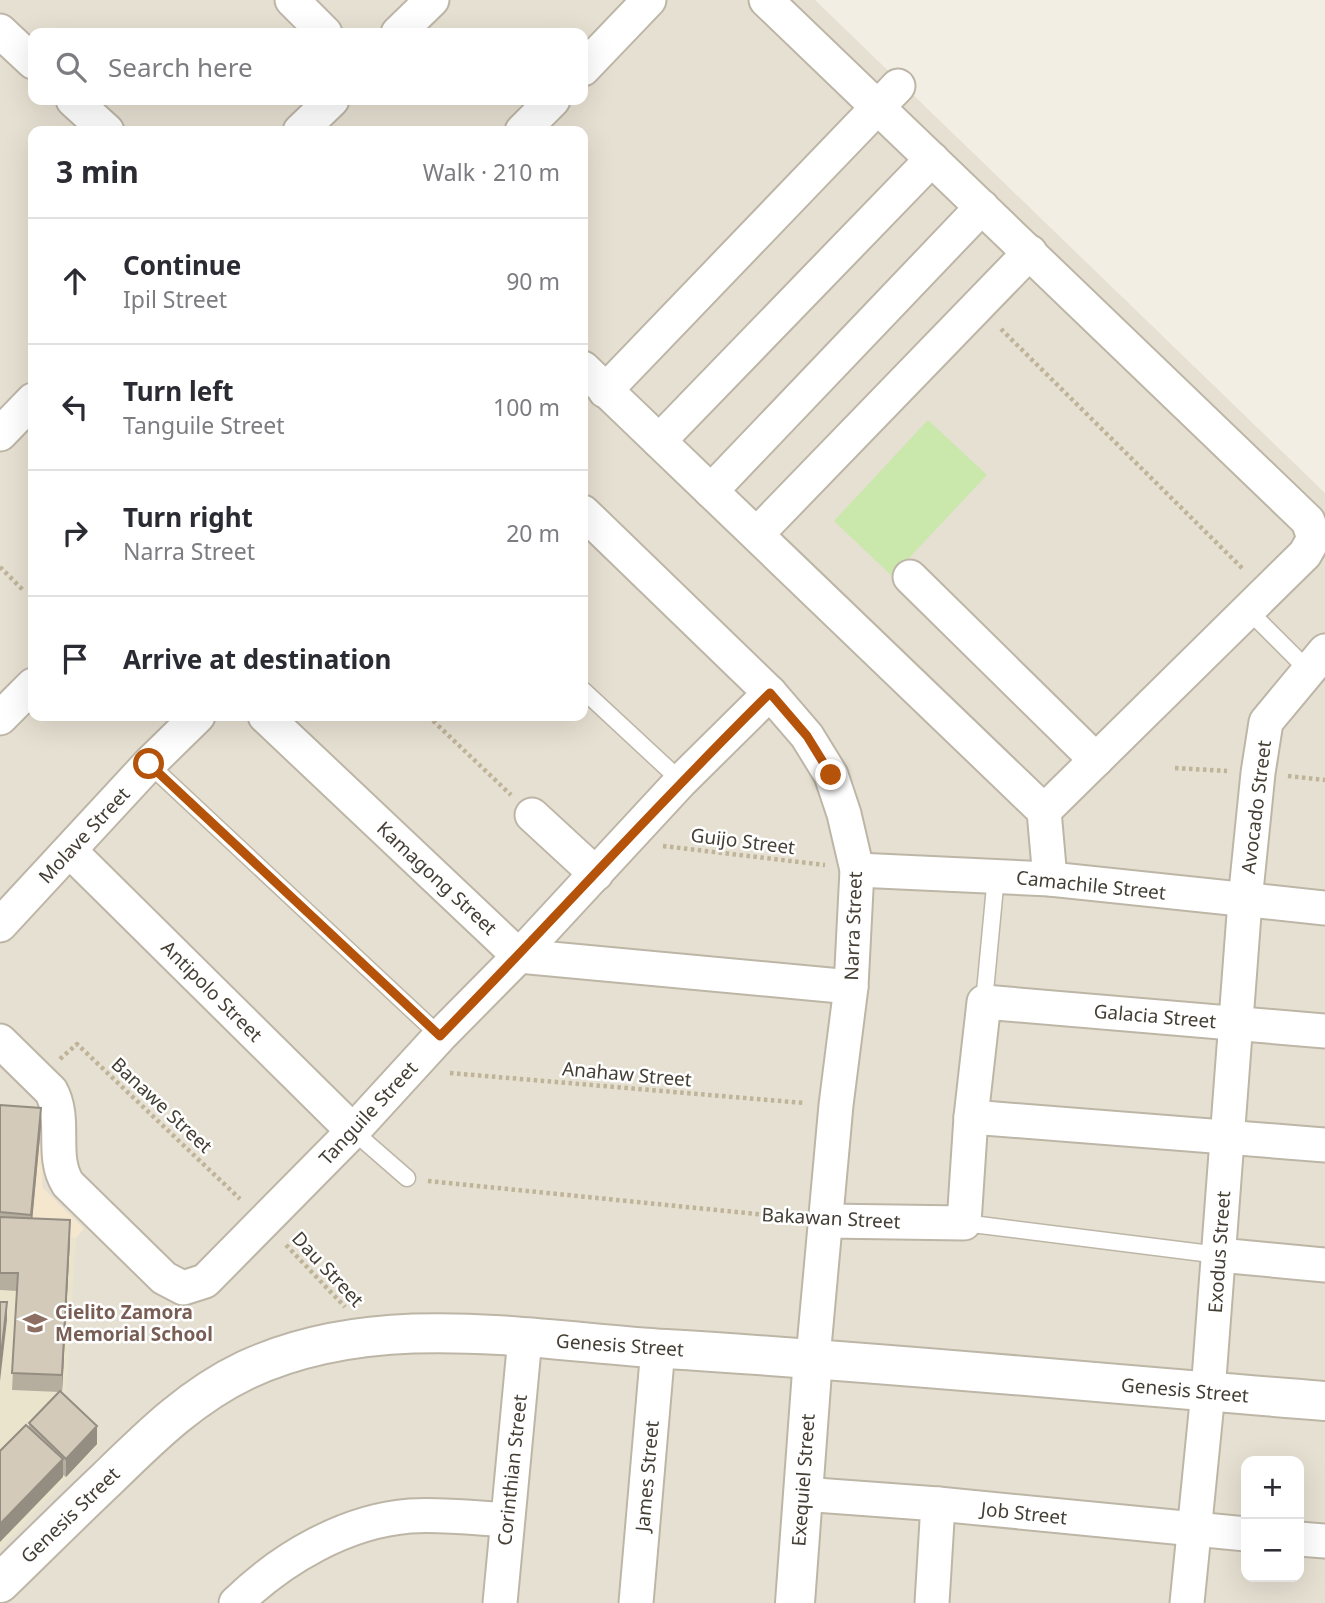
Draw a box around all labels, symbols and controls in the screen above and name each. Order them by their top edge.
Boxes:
search box [28,28,588,105]
icon: search [52,48,90,86]
text: Search here [108,49,253,85]
text: 3 min [56,151,139,192]
text: Walk · 210 m [423,156,560,188]
text: Continue [123,247,241,283]
icon: ahead [56,262,94,300]
text: 90 m [506,265,560,297]
text: Ipil Street [123,283,227,315]
text: Turn left [123,373,234,409]
icon: left [56,388,94,426]
text: 100 m [493,391,560,423]
text: Tanguile Street [123,409,284,441]
text: Turn right [123,499,253,535]
icon: right [56,514,94,552]
text: 20 m [506,517,560,549]
text: Narra Street [123,535,255,567]
icon: arrive [56,640,94,678]
text: Arrive at destination [123,641,392,677]
street label: Avocado Street [1235,739,1277,875]
route start [133,748,164,779]
route end [815,759,846,790]
street label: Molave Street [33,781,135,889]
street label: Kamagong Street [371,815,503,941]
street label: Guijo Street [689,822,797,860]
street label: Camachile Street [1015,864,1167,906]
street label: Narra Street [838,871,868,981]
street label: Antipolo Street [156,935,268,1047]
street label: Galacia Street [1093,998,1217,1034]
street label: Banawe Street [106,1051,218,1159]
street label: Tanguile Street [313,1055,423,1171]
street label: Anahaw Street [561,1055,693,1093]
street label: Exodus Street [1202,1190,1236,1314]
street label: Bakawan Street [761,1201,901,1235]
street label: Dau Street [286,1226,370,1312]
place label: Cielito Zamora Memorial School [55,1299,213,1347]
school or university icon: Cielito Zamora Memorial School [21,1309,49,1337]
street label: Genesis Street [555,1328,685,1362]
street label: Genesis Street [1120,1371,1250,1409]
street label: Corinthian Street [491,1393,533,1547]
street label: Exequiel Street [785,1413,821,1547]
street label: James Street [629,1419,665,1535]
map controls [1241,1456,1304,1582]
button: + [1241,1456,1304,1519]
street label: Genesis Street [15,1461,125,1569]
street label: Job Street [978,1495,1068,1530]
button: − [1241,1519,1304,1582]

